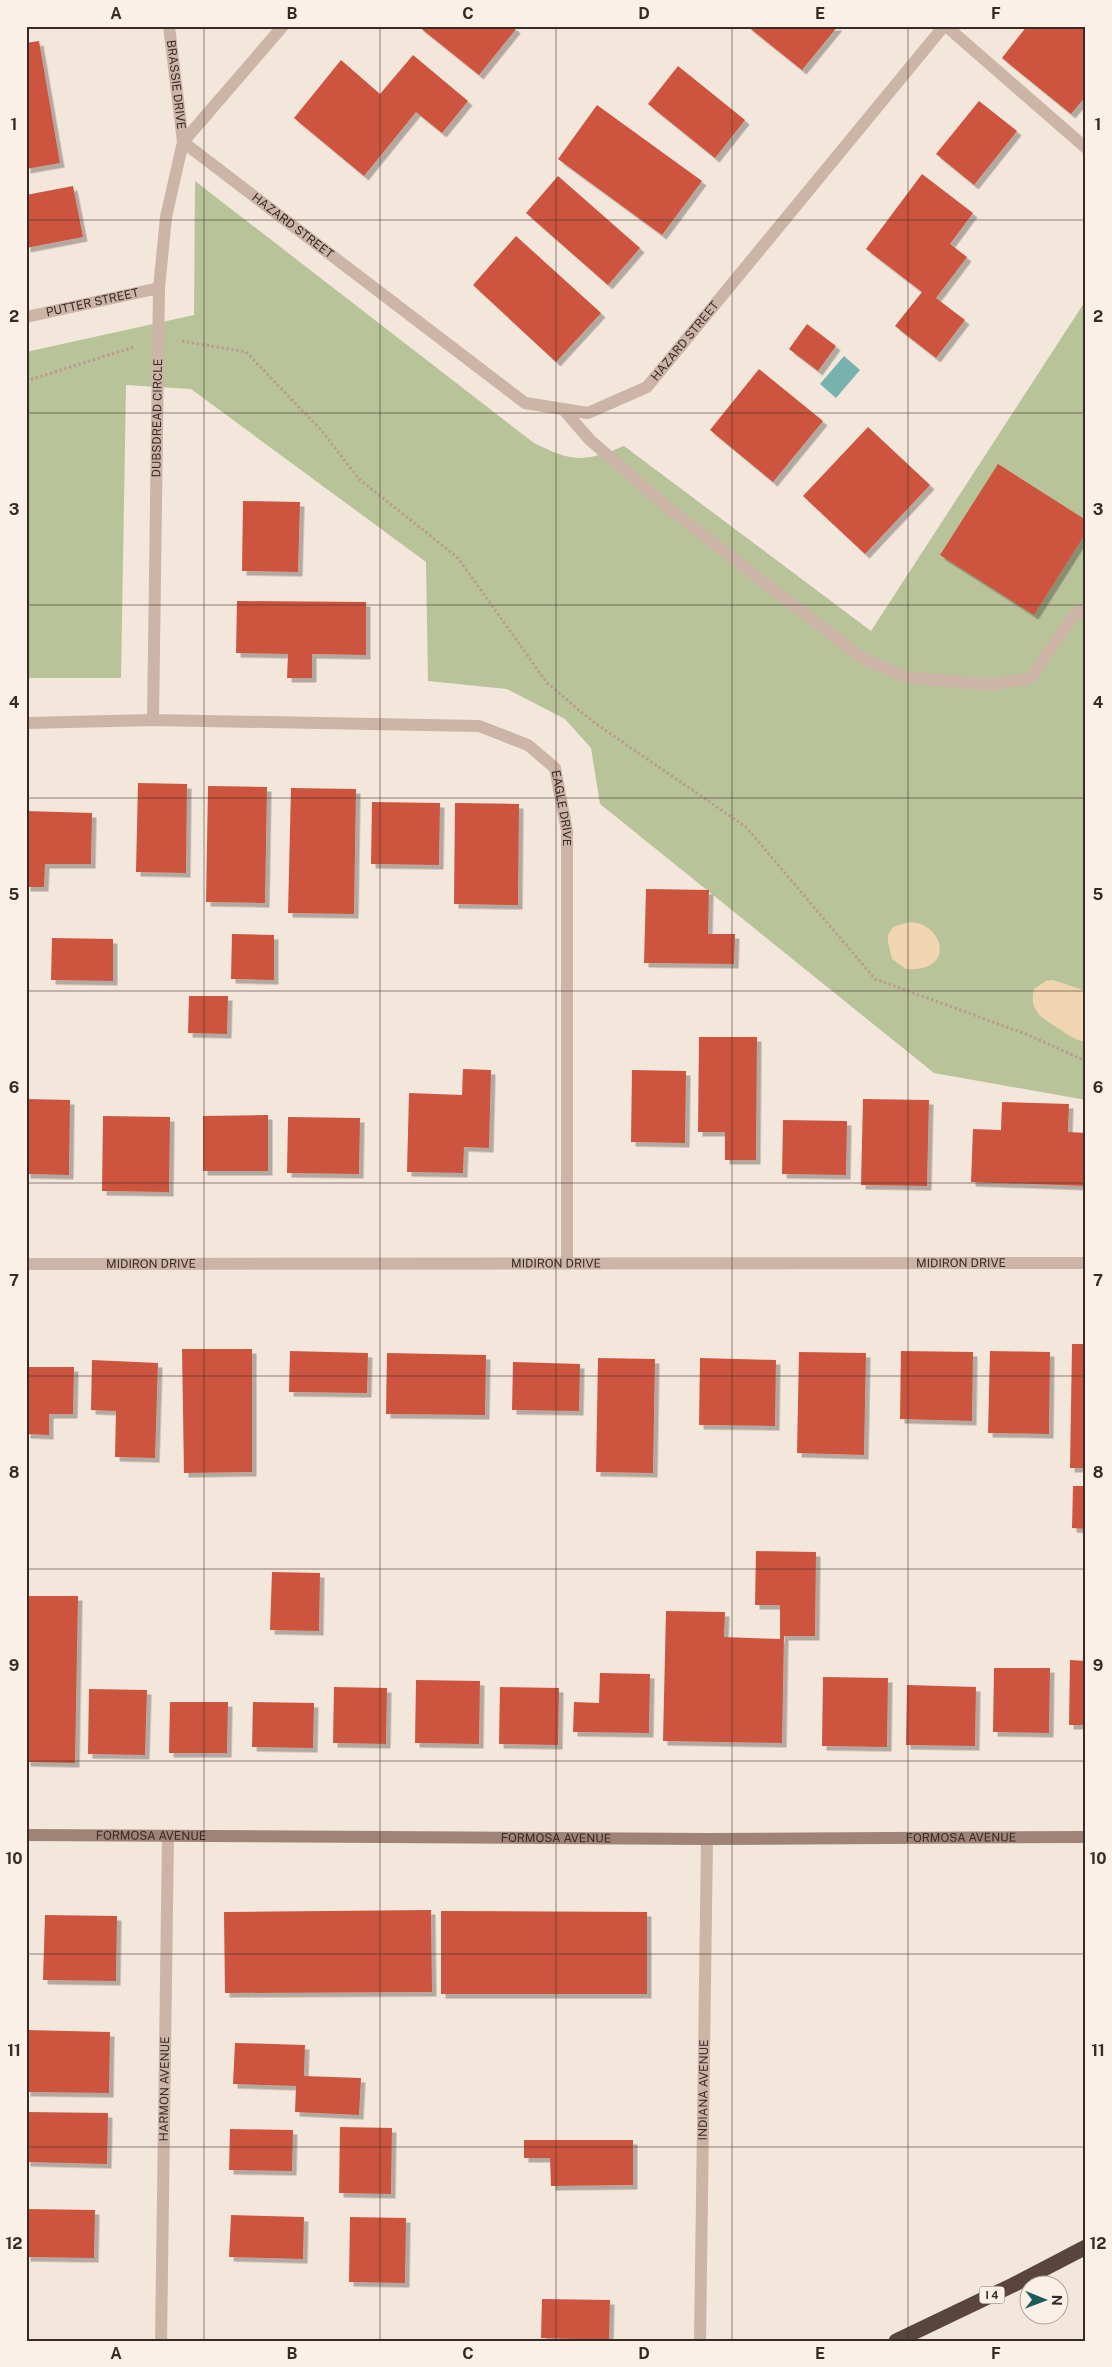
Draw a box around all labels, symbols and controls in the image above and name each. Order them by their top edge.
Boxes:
text: A [110,4,122,23]
text: B [287,4,298,23]
text: C [462,4,474,23]
text: D [638,4,650,23]
text: E [815,4,825,23]
text: F [991,4,1001,23]
street label: BRASSIE DRIVE [164,39,188,130]
text: 1 [11,115,17,134]
text: 1 [1095,115,1101,134]
street label: HAZARD STREET [249,190,336,261]
street label: PUTTER STREET [45,286,140,319]
street label: HAZARD STREET [648,298,722,384]
text: 2 [9,307,19,326]
text: 2 [1093,307,1103,326]
street label: DUBSDREAD CIRCLE [149,359,165,478]
text: 3 [9,500,19,519]
text: 3 [1093,500,1103,519]
text: 4 [9,693,20,712]
text: 4 [1093,693,1104,712]
street label: EAGLE DRIVE [549,769,574,846]
text: 5 [9,885,20,904]
text: 5 [1093,885,1104,904]
text: 6 [9,1078,19,1097]
text: 6 [1093,1078,1103,1097]
street label: MIDIRON DRIVE [511,1256,601,1271]
street label: MIDIRON DRIVE [916,1256,1006,1270]
street label: MIDIRON DRIVE [106,1257,196,1271]
text: 7 [9,1271,19,1290]
text: 7 [1093,1271,1103,1290]
text: 8 [9,1463,20,1482]
text: 8 [1093,1463,1104,1482]
text: 9 [9,1656,19,1675]
text: 9 [1093,1656,1103,1675]
street label: FORMOSA AVENUE [96,1828,206,1843]
street label: FORMOSA AVENUE [906,1830,1016,1845]
street label: FORMOSA AVENUE [501,1831,611,1845]
text: 10 [5,1849,23,1868]
text: 10 [1089,1849,1107,1868]
street label: HARMON AVENUE [157,2036,172,2142]
street label: INDIANA AVENUE [696,2039,711,2141]
text: 11 [7,2041,21,2060]
text: 11 [1091,2041,1105,2060]
text: 12 [5,2234,23,2253]
text: 12 [1089,2234,1107,2253]
north arrow [1020,2274,1070,2324]
road number: I 4 [980,2286,1004,2304]
text: N [1049,2295,1065,2306]
text: A [110,2344,122,2363]
text: B [287,2344,298,2363]
text: C [462,2344,474,2363]
text: D [638,2344,650,2363]
text: E [815,2344,825,2363]
text: F [991,2344,1001,2363]

